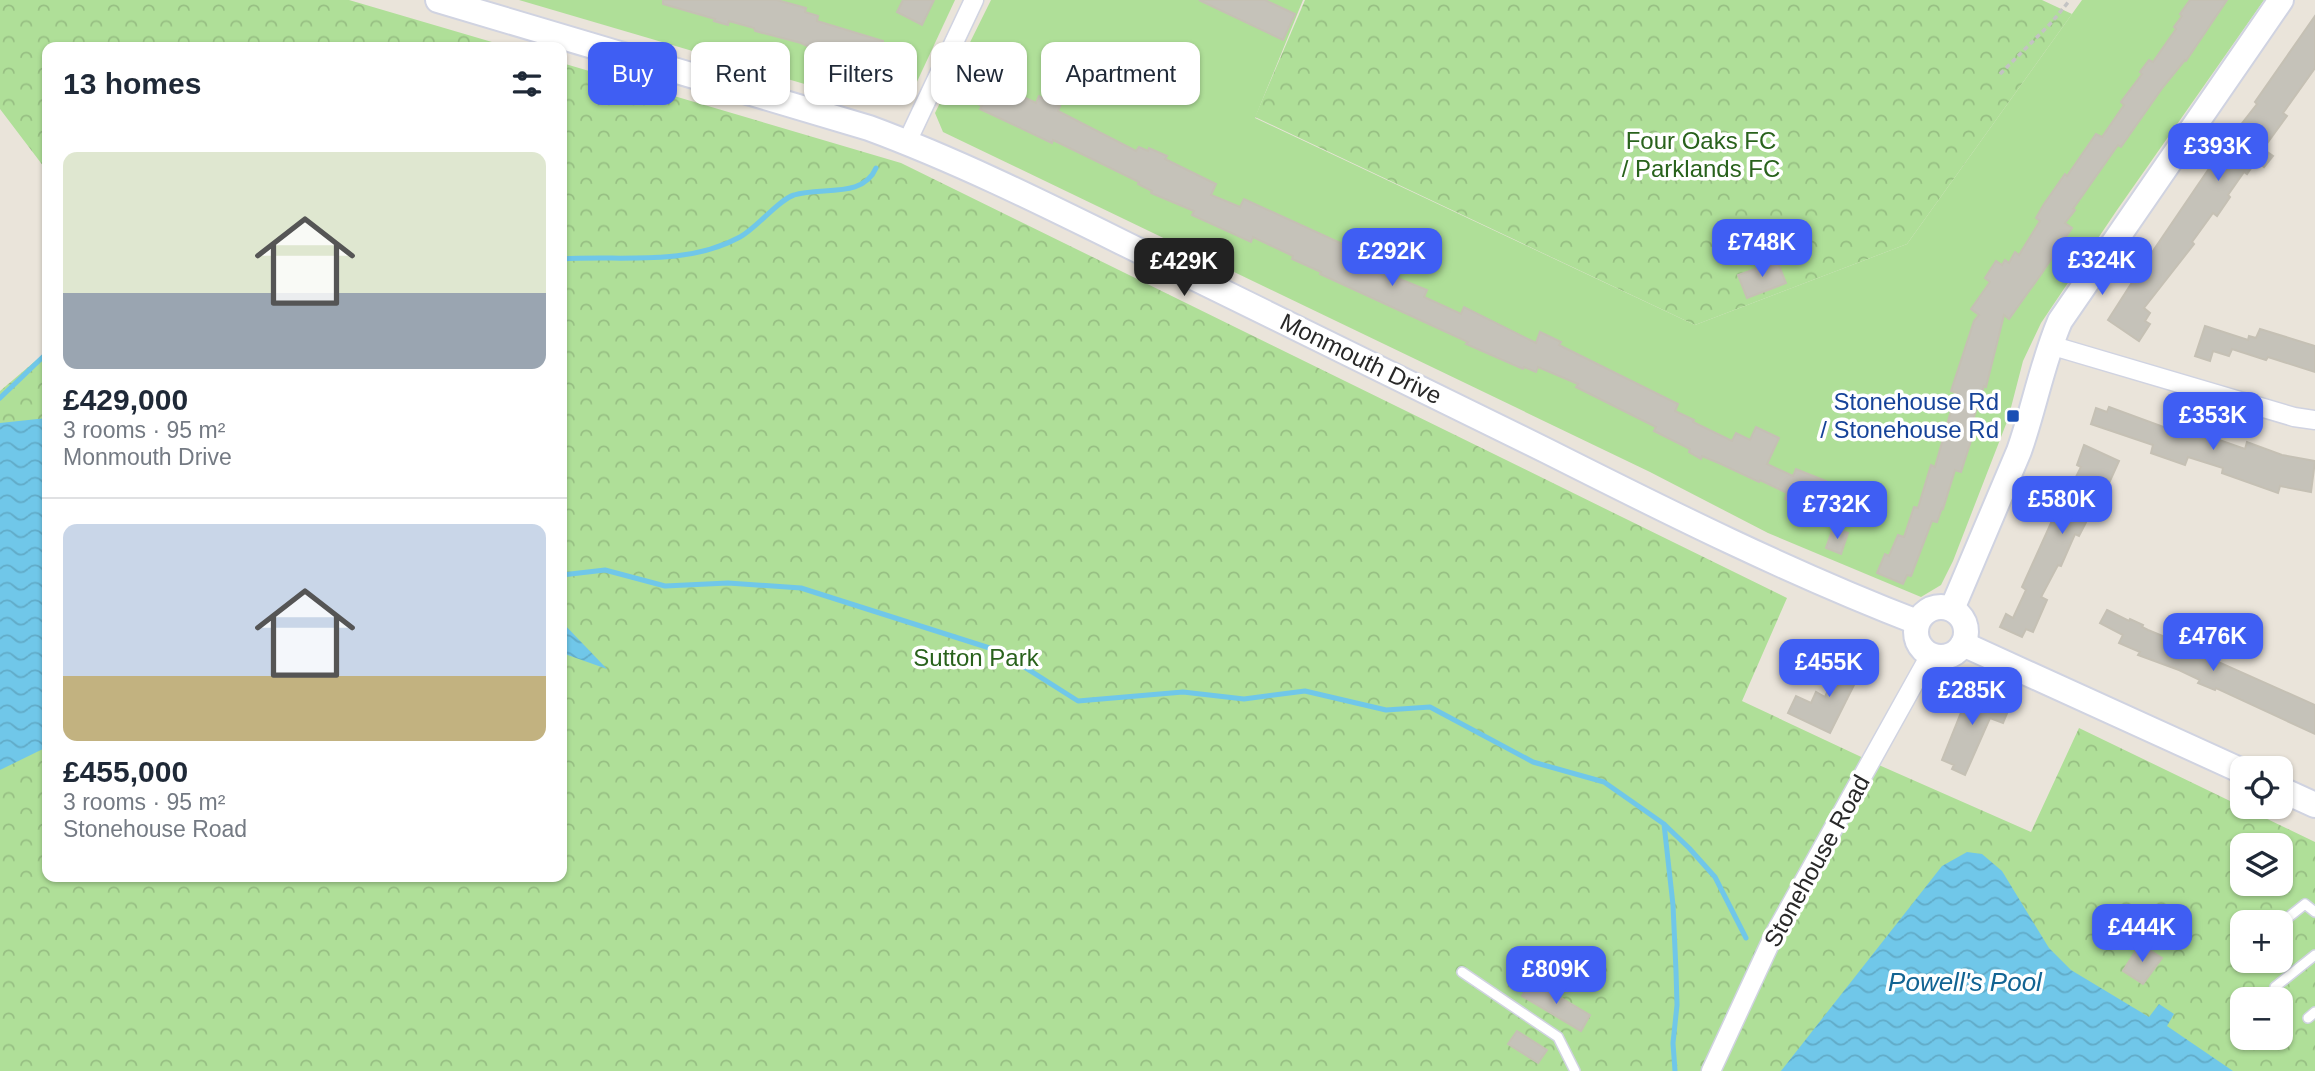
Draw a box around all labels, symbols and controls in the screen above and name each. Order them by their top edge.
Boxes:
chip: Buy [588,42,677,105]
chip: Rent [691,42,790,105]
chip: Filters [804,42,917,105]
chip: New [931,42,1027,105]
chip: Apartment [1041,42,1200,105]
icon: filters [508,65,546,103]
text: 13 homes [63,67,201,100]
pin: £393K [2169,124,2267,183]
park label: Four Oaks FC / Parklands FC [1622,127,1780,182]
text: £393K [2184,133,2252,159]
icon: home [242,198,368,324]
pin: £748K [1713,219,1811,279]
pin: £292K [1343,229,1441,288]
text: £748K [1728,229,1796,255]
pin: £429K [1135,238,1233,298]
text: £292K [1358,238,1426,264]
pin: £324K [2053,238,2151,297]
text: £324K [2068,247,2136,273]
text: £429K [1150,248,1218,274]
street label: Monmouth Drive [1276,308,1446,409]
text: £429,000 [63,383,188,416]
place label: Stonehouse Rd / Stonehouse Rd [1820,388,1999,443]
pin: £353K [2164,392,2262,452]
text: £353K [2179,402,2247,428]
marker: Stonehouse Rd / Stonehouse Rd [2005,408,2021,424]
text: 3 rooms · 95 m² [63,417,225,443]
text: Monmouth Drive [63,444,232,470]
pin: £580K [2013,476,2111,536]
pin: £732K [1788,482,1886,541]
text: £580K [2028,486,2096,512]
text: £732K [1803,491,1871,517]
icon: home [242,570,368,696]
pin: £476K [2164,614,2262,673]
text: £476K [2179,623,2247,649]
pin: £455K [1780,640,1878,699]
park label: Sutton Park [913,644,1040,671]
text: £455K [1795,649,1863,675]
pin: £285K [1923,668,2021,727]
text: £285K [1938,677,2006,703]
text: £455,000 [63,755,188,788]
map controls [2230,756,2293,1050]
button: locate [2230,756,2293,819]
street label: Stonehouse Road [1758,770,1875,951]
text: 3 rooms · 95 m² [63,789,225,815]
text: Stonehouse Road [63,816,247,842]
button: layers [2230,833,2293,896]
pin: £444K [2093,904,2191,964]
button: + [2230,910,2293,973]
text: £444K [2108,914,2176,940]
pin: £809K [1507,946,1605,1006]
text: £809K [1522,956,1590,982]
water label: Powell's Pool [1888,967,2043,997]
button: − [2230,987,2293,1050]

